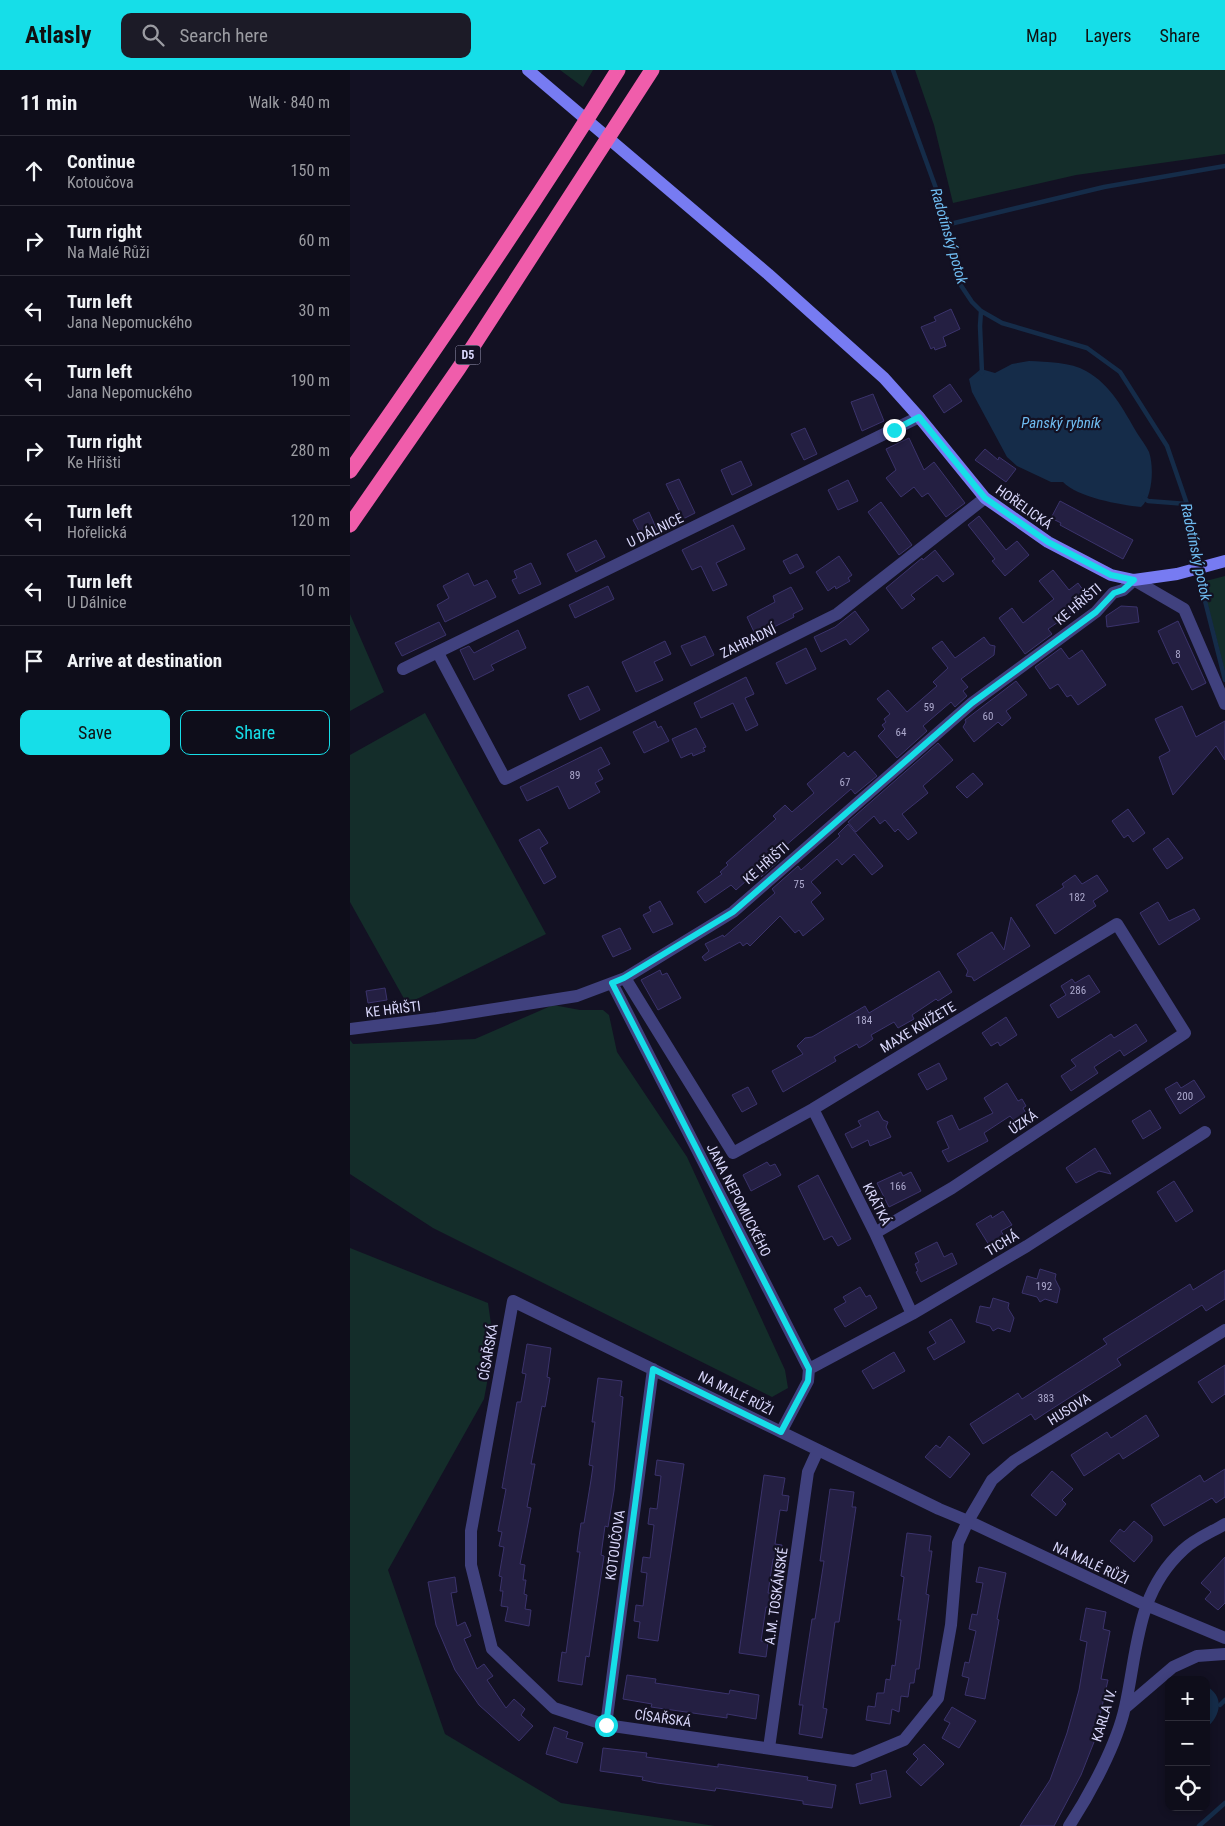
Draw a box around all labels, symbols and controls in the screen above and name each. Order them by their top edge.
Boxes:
search box [121,13,471,58]
text: Atlasly [25,21,91,49]
icon: search [139,21,167,49]
text: Search here [179,24,268,47]
text: Map [1026,25,1057,46]
text: Layers [1085,25,1132,46]
text: Share [1160,25,1200,46]
text: 11 min [20,91,77,115]
text: Walk · 840 m [249,93,330,112]
text: Continue [67,150,135,173]
icon: ahead [20,157,48,185]
text: 150 m [291,161,330,180]
text: Kotoučova [67,173,134,192]
water label: Radotínský potok [927,186,971,287]
text: Turn right [67,220,142,243]
icon: right [20,227,48,255]
text: 60 m [298,231,330,250]
text: Na Malé Růži [67,243,150,262]
text: Turn left [67,290,132,313]
icon: left [20,297,48,325]
text: 30 m [298,301,330,320]
text: Jana Nepomuckého [67,313,192,332]
road number: D5 [456,346,480,364]
text: Turn left [67,360,132,383]
icon: left [20,367,48,395]
text: 190 m [291,371,330,390]
text: Jana Nepomuckého [67,383,192,402]
water label: Panský rybník [1021,414,1101,432]
route end [883,419,906,442]
text: Turn right [67,430,142,453]
icon: right [20,437,48,465]
text: 280 m [291,441,330,460]
text: Ke Hřišti [67,453,121,472]
street label: HOŘELICKÁ [993,481,1056,532]
text: Turn left [67,500,132,523]
water label: Radotínský potok [1177,502,1215,603]
icon: left [20,507,48,535]
street label: U DÁLNICE [624,509,686,551]
text: 120 m [291,511,330,530]
text: Hořelická [67,523,127,542]
text: Turn left [67,570,132,593]
icon: left [20,577,48,605]
street label: KE HŘIŠTI [1051,579,1104,628]
text: 10 m [298,581,330,600]
text: U Dálnice [67,593,126,612]
street label: ZAHRADNÍ [717,620,779,661]
icon: arrive [20,647,48,675]
house number: 8 [1175,648,1181,661]
text: Arrive at destination [67,649,222,672]
house number: 59 [924,701,934,714]
button: Save [20,710,170,755]
button: Share [180,710,330,755]
house number: 60 [983,710,993,723]
house number: 64 [896,726,907,739]
house number: 89 [570,769,580,782]
house number: 67 [840,776,850,789]
street label: KE HŘIŠTI [739,838,792,887]
house number: 75 [794,878,804,891]
house number: 182 [1069,891,1085,904]
house number: 286 [1070,984,1086,997]
street label: KE HŘIŠTI [364,997,422,1020]
street label: MAXE KNÍŽETE [877,997,959,1056]
house number: 184 [856,1014,873,1027]
house number: 200 [1177,1090,1193,1103]
street label: ÚZKÁ [1005,1106,1040,1137]
street label: JANA NEPOMUCKÉHO [704,1140,775,1259]
street label: KRÁTKÁ [860,1180,895,1228]
house number: 166 [890,1180,906,1193]
street label: TICHÁ [982,1226,1021,1259]
house number: 192 [1036,1280,1052,1293]
street label: CÍSAŘSKÁ [474,1322,501,1382]
street label: NA MALÉ RŮŽI [696,1367,777,1418]
street label: HUSOVA [1045,1390,1093,1428]
house number: 383 [1038,1392,1054,1405]
street label: KOTOUČOVA [601,1509,628,1581]
street label: NA MALÉ RŮŽI [1051,1538,1132,1588]
street label: A.M. TOSKÁNSKÉ [760,1546,791,1646]
map controls [1165,1676,1210,1811]
button: + [1165,1676,1210,1721]
street label: KARLA IV. [1088,1686,1120,1744]
street label: CÍSAŘSKÁ [634,1705,693,1730]
route start [595,1714,618,1737]
button: − [1165,1721,1210,1766]
button: locate [1165,1766,1210,1811]

